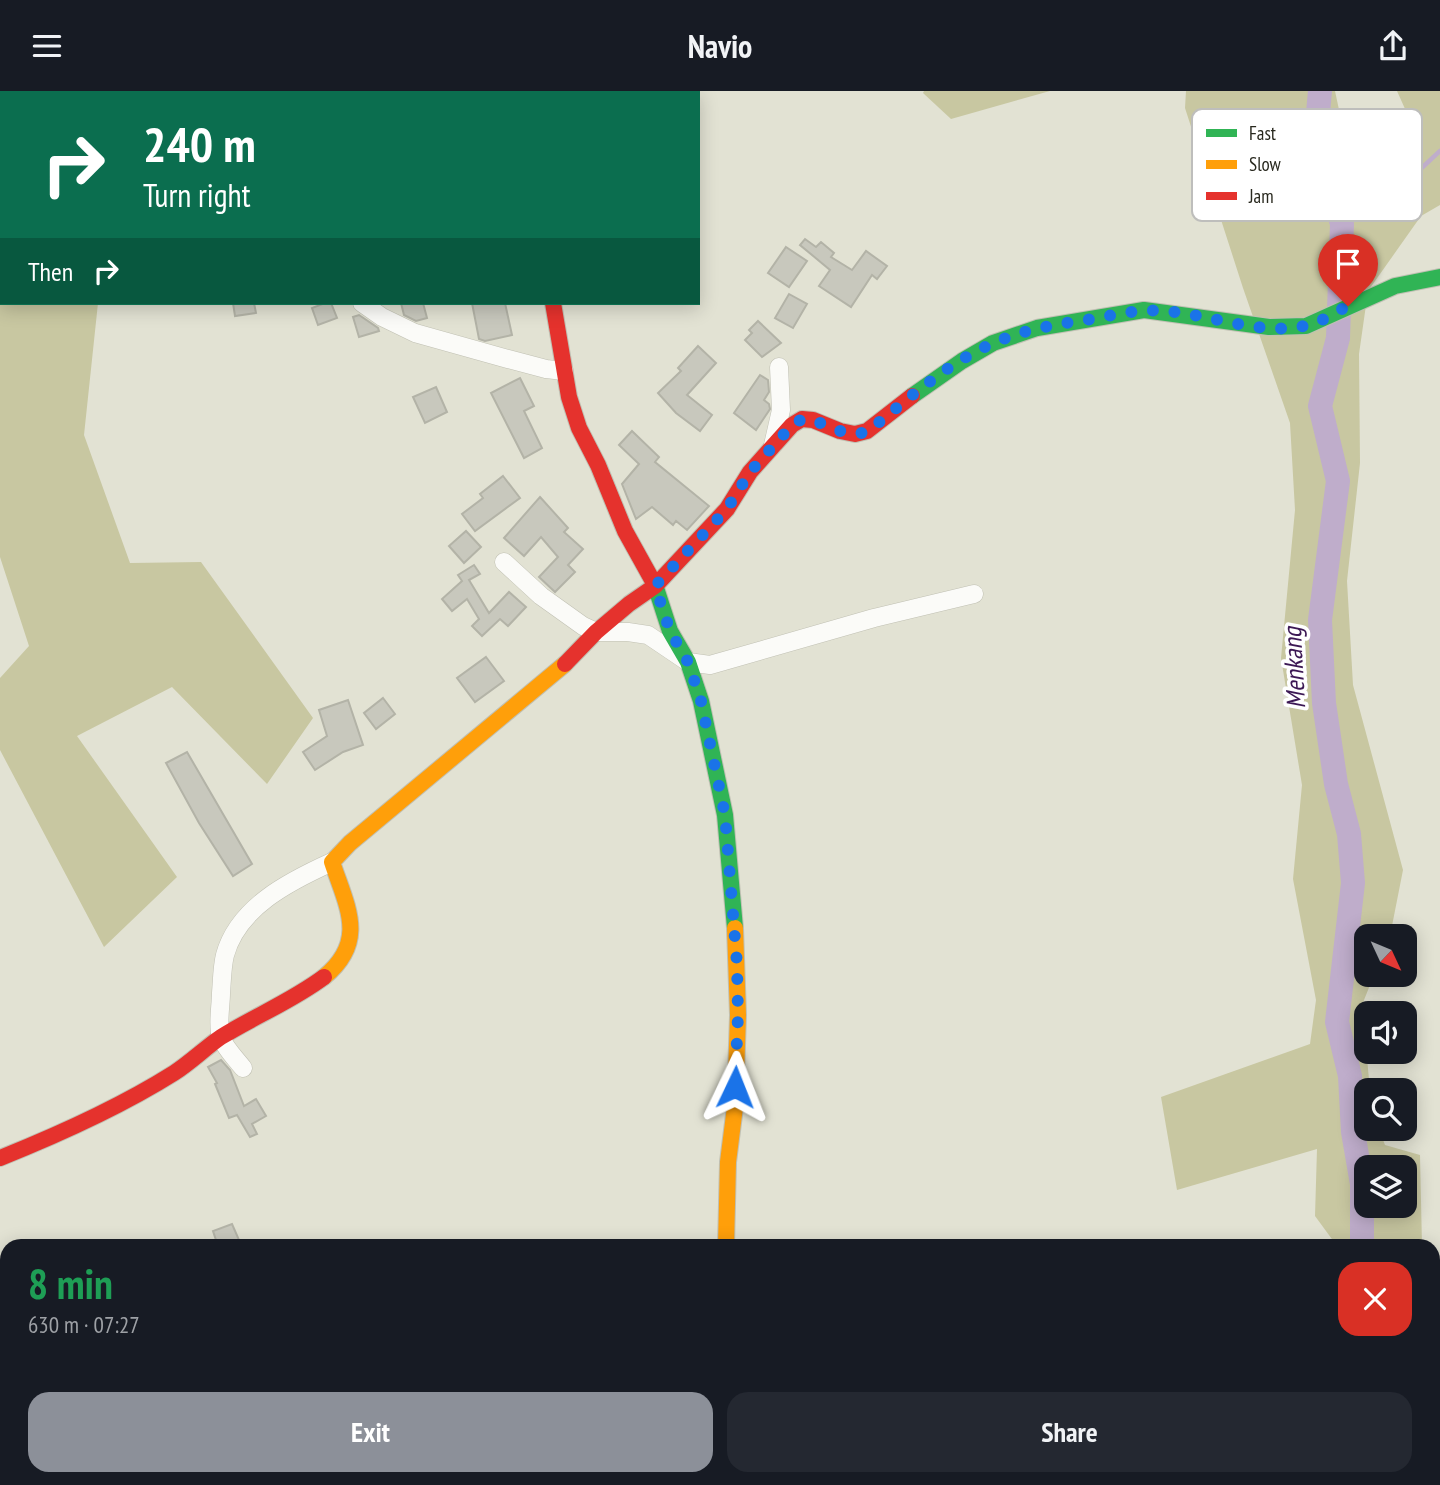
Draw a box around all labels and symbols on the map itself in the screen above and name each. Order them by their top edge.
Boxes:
legend [1192,109,1422,221]
text: Fast [1249,121,1277,145]
text: Slow [1249,152,1282,176]
text: Jam [1248,184,1274,208]
pin [1318,234,1378,306]
water label: Menkang [1275,625,1312,710]
north arrow [1354,924,1418,987]
position arrow [698,1050,772,1124]

